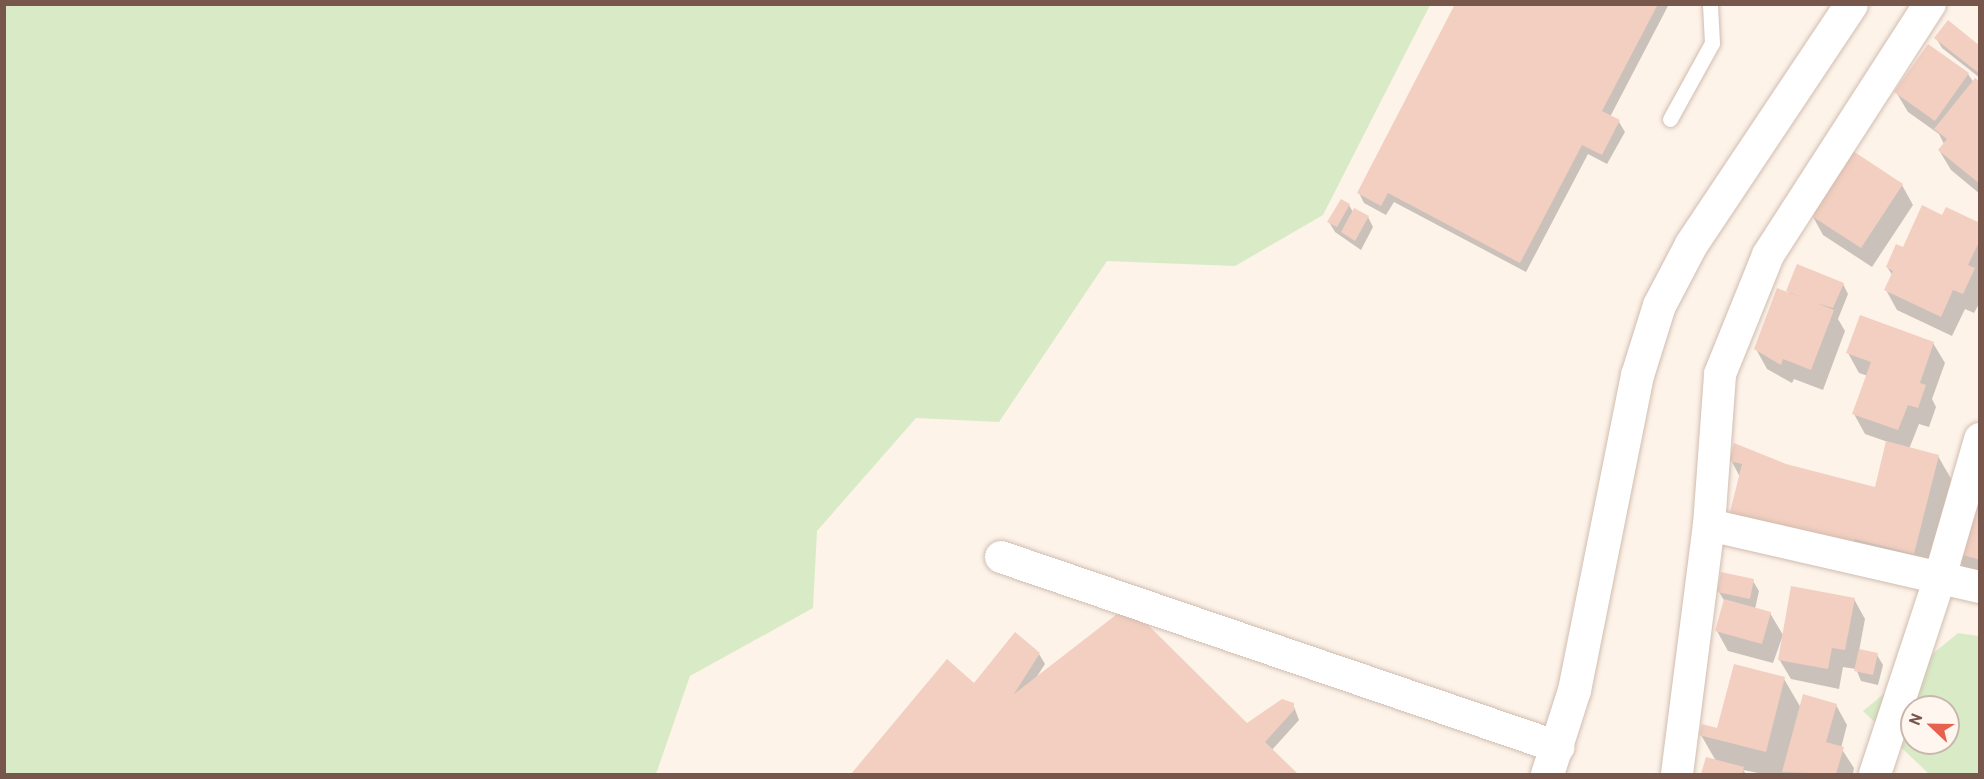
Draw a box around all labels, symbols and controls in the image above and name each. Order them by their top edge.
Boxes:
north arrow [1900,695,1960,755]
text: N [1904,710,1925,727]

